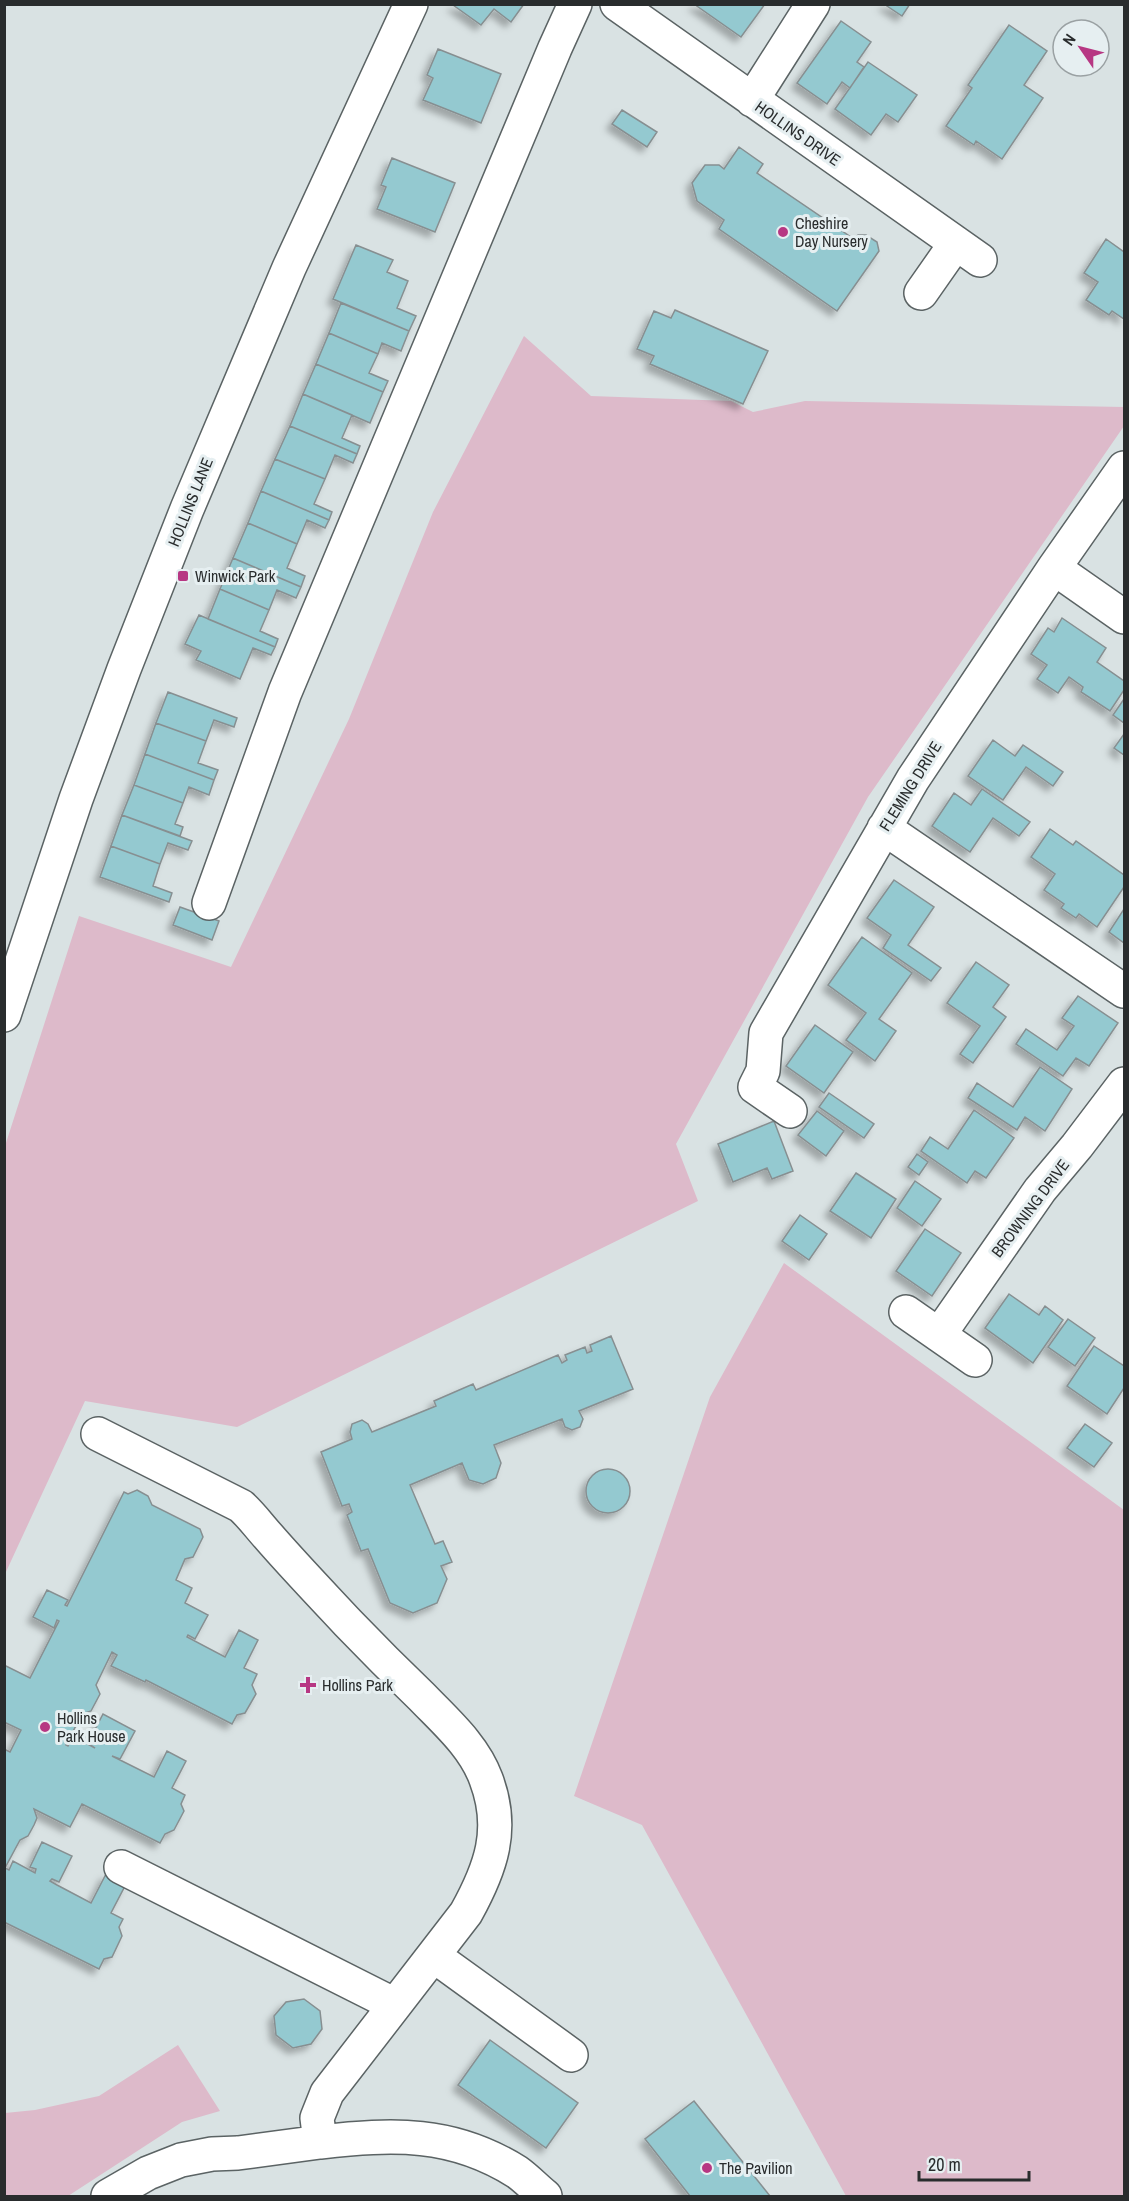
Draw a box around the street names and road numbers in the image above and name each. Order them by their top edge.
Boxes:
street label: HOLLINS DRIVE [751,95,845,171]
street label: HOLLINS LANE [162,454,218,550]
street label: FLEMING DRIVE [874,737,946,835]
street label: BROWNING DRIVE [986,1155,1074,1261]

